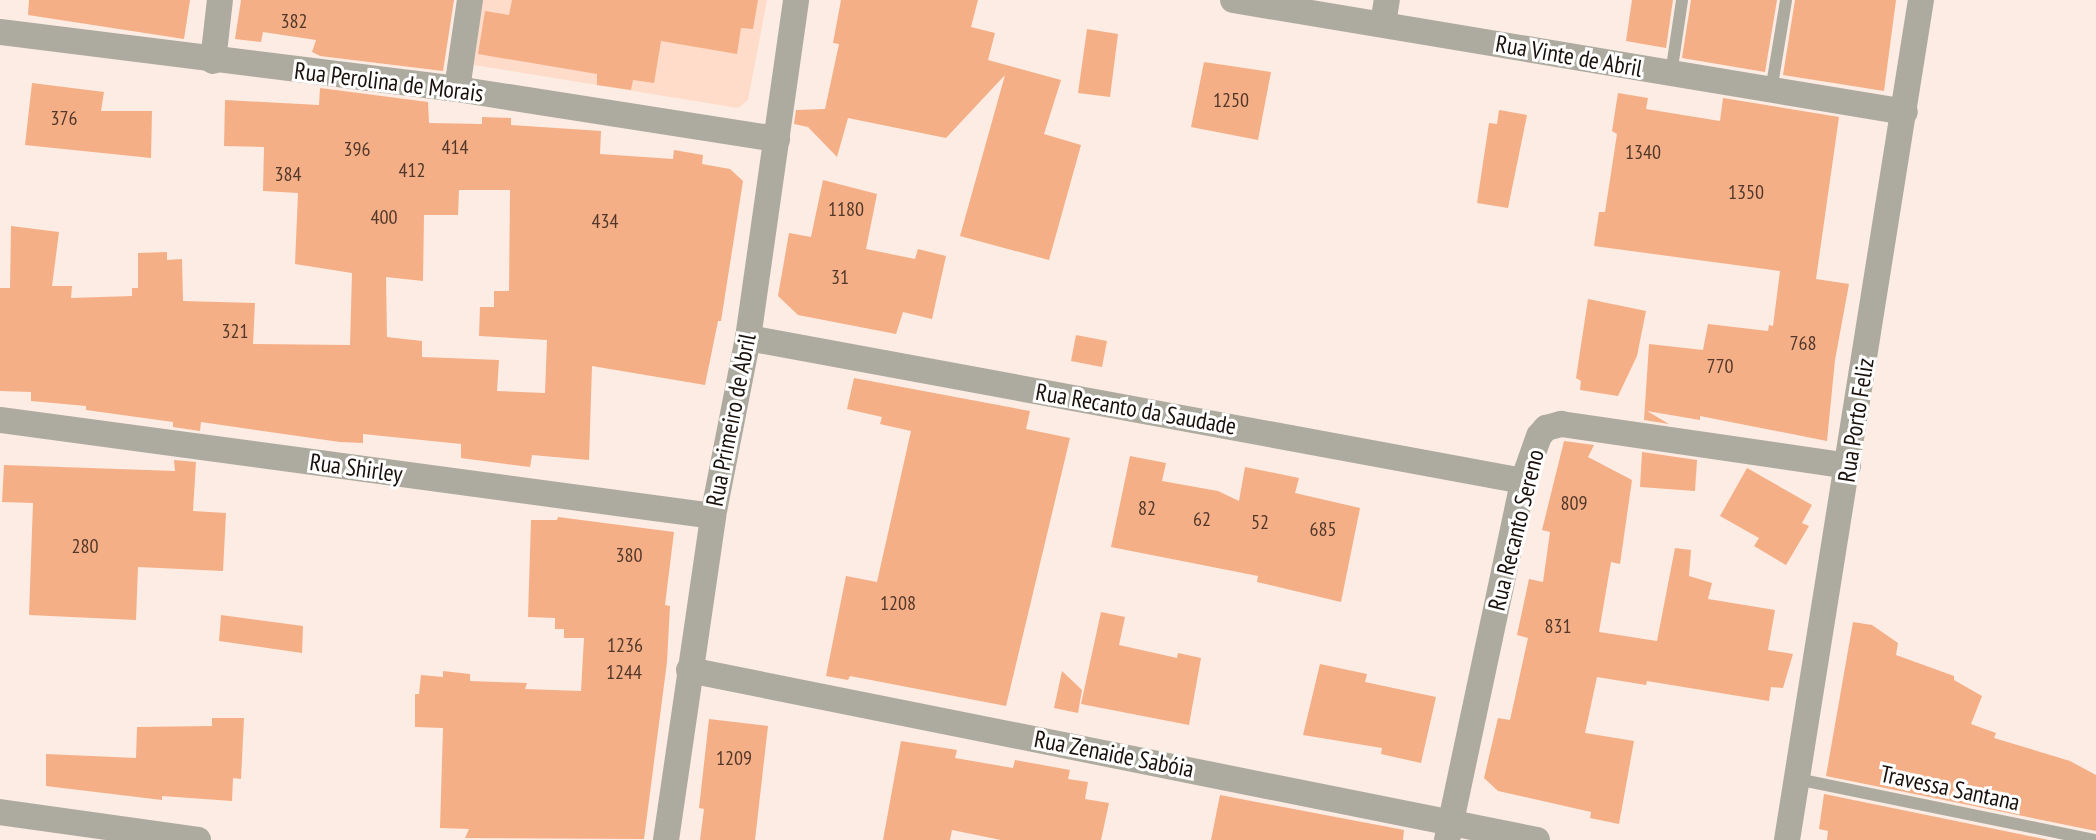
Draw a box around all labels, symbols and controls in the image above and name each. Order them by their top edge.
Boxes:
house number: 382 [281,9,307,33]
street label: Rua Vinte de Abril [1493,29,1645,83]
street label: Rua Perolina de Morais [293,56,485,108]
house number: 1250 [1213,88,1249,112]
house number: 376 [51,106,77,130]
house number: 414 [442,135,468,159]
house number: 396 [344,137,370,161]
house number: 1340 [1625,140,1661,164]
house number: 412 [399,158,425,182]
house number: 384 [275,162,301,186]
house number: 1350 [1728,180,1764,204]
house number: 1180 [828,197,864,221]
house number: 400 [371,205,397,229]
house number: 434 [592,209,618,233]
house number: 31 [831,265,849,289]
house number: 321 [222,319,248,343]
street label: Rua Primeiro de Abril [700,331,762,509]
house number: 768 [1790,331,1816,355]
house number: 770 [1707,354,1733,378]
street label: Rua Porto Feliz [1832,356,1880,484]
street label: Rua Recanto da Saudade [1033,377,1239,441]
street label: Rua Recanto Sereno [1482,446,1550,614]
street label: Rua Shirley [308,447,404,489]
house number: 809 [1561,491,1587,515]
house number: 82 [1138,496,1156,520]
house number: 62 [1193,507,1211,531]
house number: 52 [1251,510,1269,534]
house number: 685 [1310,517,1336,541]
house number: 280 [72,534,98,558]
house number: 380 [616,543,642,567]
house number: 1208 [880,591,916,615]
house number: 831 [1545,614,1571,638]
house number: 1236 [607,633,643,657]
house number: 1244 [606,660,642,684]
street label: Rua Zenaide Sabóia [1032,724,1196,784]
house number: 1209 [716,746,752,770]
street label: Travessa Santana [1878,759,2022,817]

